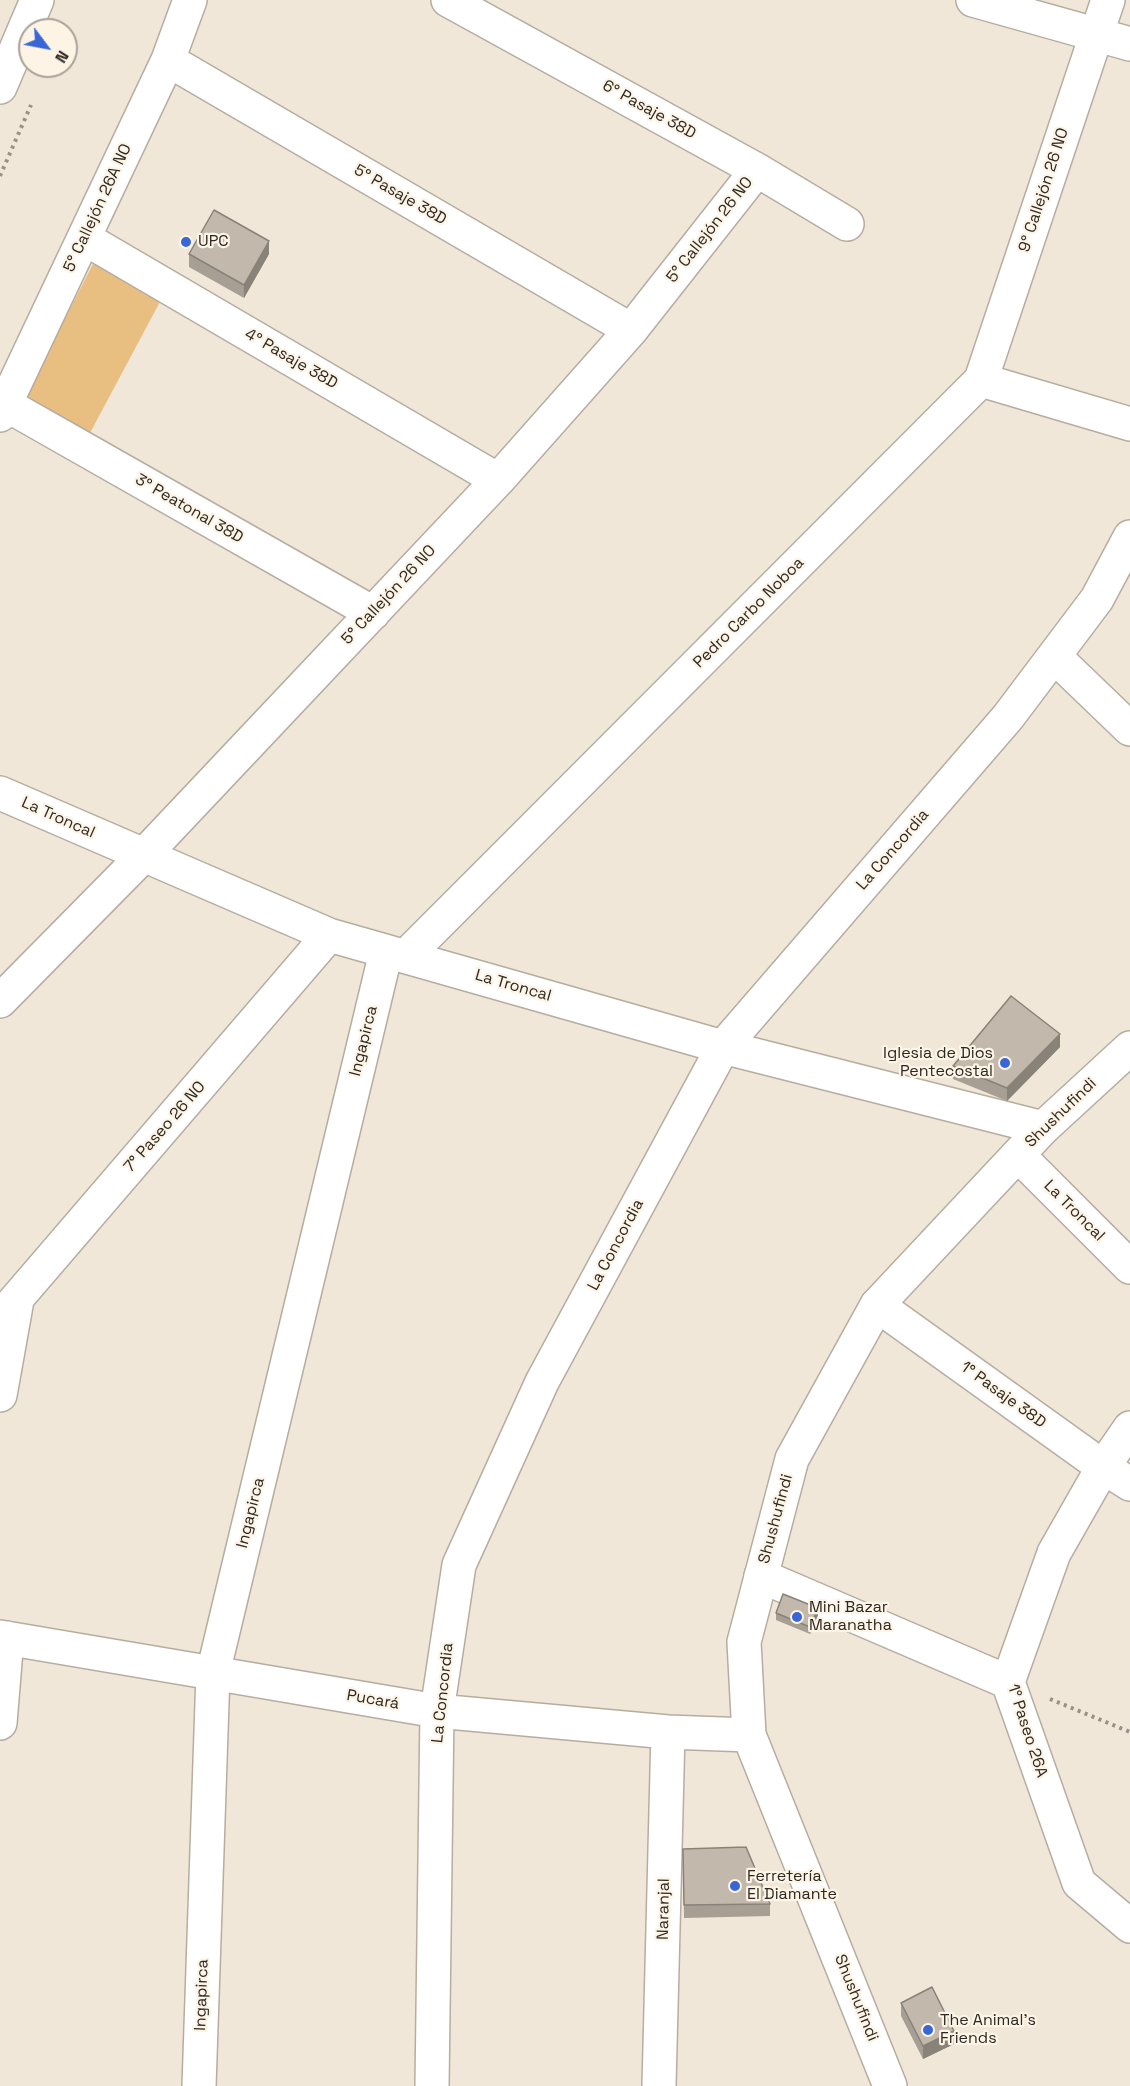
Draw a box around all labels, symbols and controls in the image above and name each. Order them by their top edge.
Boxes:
north arrow [18,18,78,78]
text: N [50,47,74,67]
street label: 6° Pasaje 38D [599,76,699,144]
street label: 9° Callejón 26 NO [1015,125,1073,255]
street label: 5° Callejón 26A NO [60,141,136,275]
street label: 5° Pasaje 38D [350,161,450,229]
street label: 5° Callejón 26 NO [663,173,757,287]
place label: UPC [198,232,229,252]
marker: UPC [179,235,193,249]
street label: 4° Pasaje 38D [241,325,341,393]
street label: 3° Peatonal 38D [132,470,246,548]
street label: 5° Callejón 26 NO [338,541,440,649]
street label: Pedro Carbo Noboa [690,554,808,672]
street label: La Troncal [18,793,98,843]
street label: La Concordia [853,806,933,894]
street label: La Troncal [473,966,553,1006]
street label: Ingapirca [346,1004,382,1078]
place label: Iglesia de Dios Pentecostal [883,1044,993,1082]
marker: Iglesia de Dios Pentecostal [998,1056,1012,1070]
street label: Shushufindi [1021,1074,1101,1152]
street label: 7° Paseo 26 NO [120,1077,210,1177]
street label: La Troncal [1040,1177,1108,1245]
street label: La Concordia [584,1196,648,1294]
street label: 1° Pasaje 38D [957,1358,1049,1432]
street label: Shushufindi [755,1472,797,1566]
street label: Ingapirca [233,1476,269,1550]
place label: Mini Bazar Maranatha [809,1598,892,1636]
marker: Mini Bazar Maranatha [790,1610,804,1624]
street label: La Concordia [428,1642,458,1744]
street label: 1° Paseo 26A [1003,1682,1051,1780]
street label: Pucará [345,1686,401,1714]
place label: Ferretería El Diamante [747,1867,837,1905]
street label: Naranjal [654,1878,674,1940]
marker: Ferretería El Diamante [728,1879,742,1893]
street label: Shushufindi [830,1952,882,2044]
street label: Ingapirca [191,1959,213,2031]
place label: The Animal's Friends [940,2011,1036,2049]
marker: The Animal's Friends [921,2023,935,2037]

